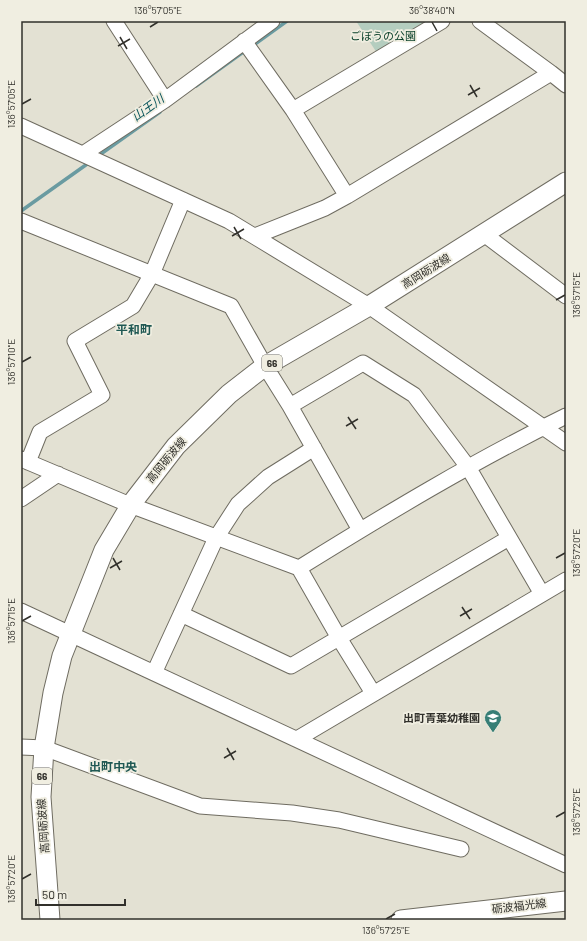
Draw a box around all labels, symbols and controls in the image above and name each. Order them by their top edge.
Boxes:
text: 136°57'05"E [134,4,182,16]
text: 36°38'40"N [409,4,455,16]
park label: ごぼうの公園 [350,29,416,42]
text: 136°57'05"E [5,80,17,128]
water label: 山王川 [129,90,168,123]
street label: 高岡砺波線 [399,250,453,291]
text: 136°57'15"E [570,272,582,318]
district label: 平和町 [116,322,152,336]
text: 136°57'10"E [5,339,17,385]
road number: 66 [262,355,282,371]
street label: 高岡砺波線 [143,434,188,485]
text: 136°57'20"E [570,529,582,577]
text: 136°57'15"E [5,598,17,644]
school or university icon: 出町青葉幼稚園 [483,708,503,733]
place label: 出町青葉幼稚園 [403,711,480,724]
district label: 出町中央 [89,759,137,773]
road number: 66 [32,768,52,784]
text: 136°57'25"E [570,788,582,836]
street label: 高岡砺波線 [34,798,51,854]
text: 136°57'20"E [5,855,17,903]
scale bar [36,881,125,907]
text: 50 m [42,887,67,901]
street label: 砺波福光線 [491,896,547,915]
text: 136°57'25"E [362,924,410,936]

